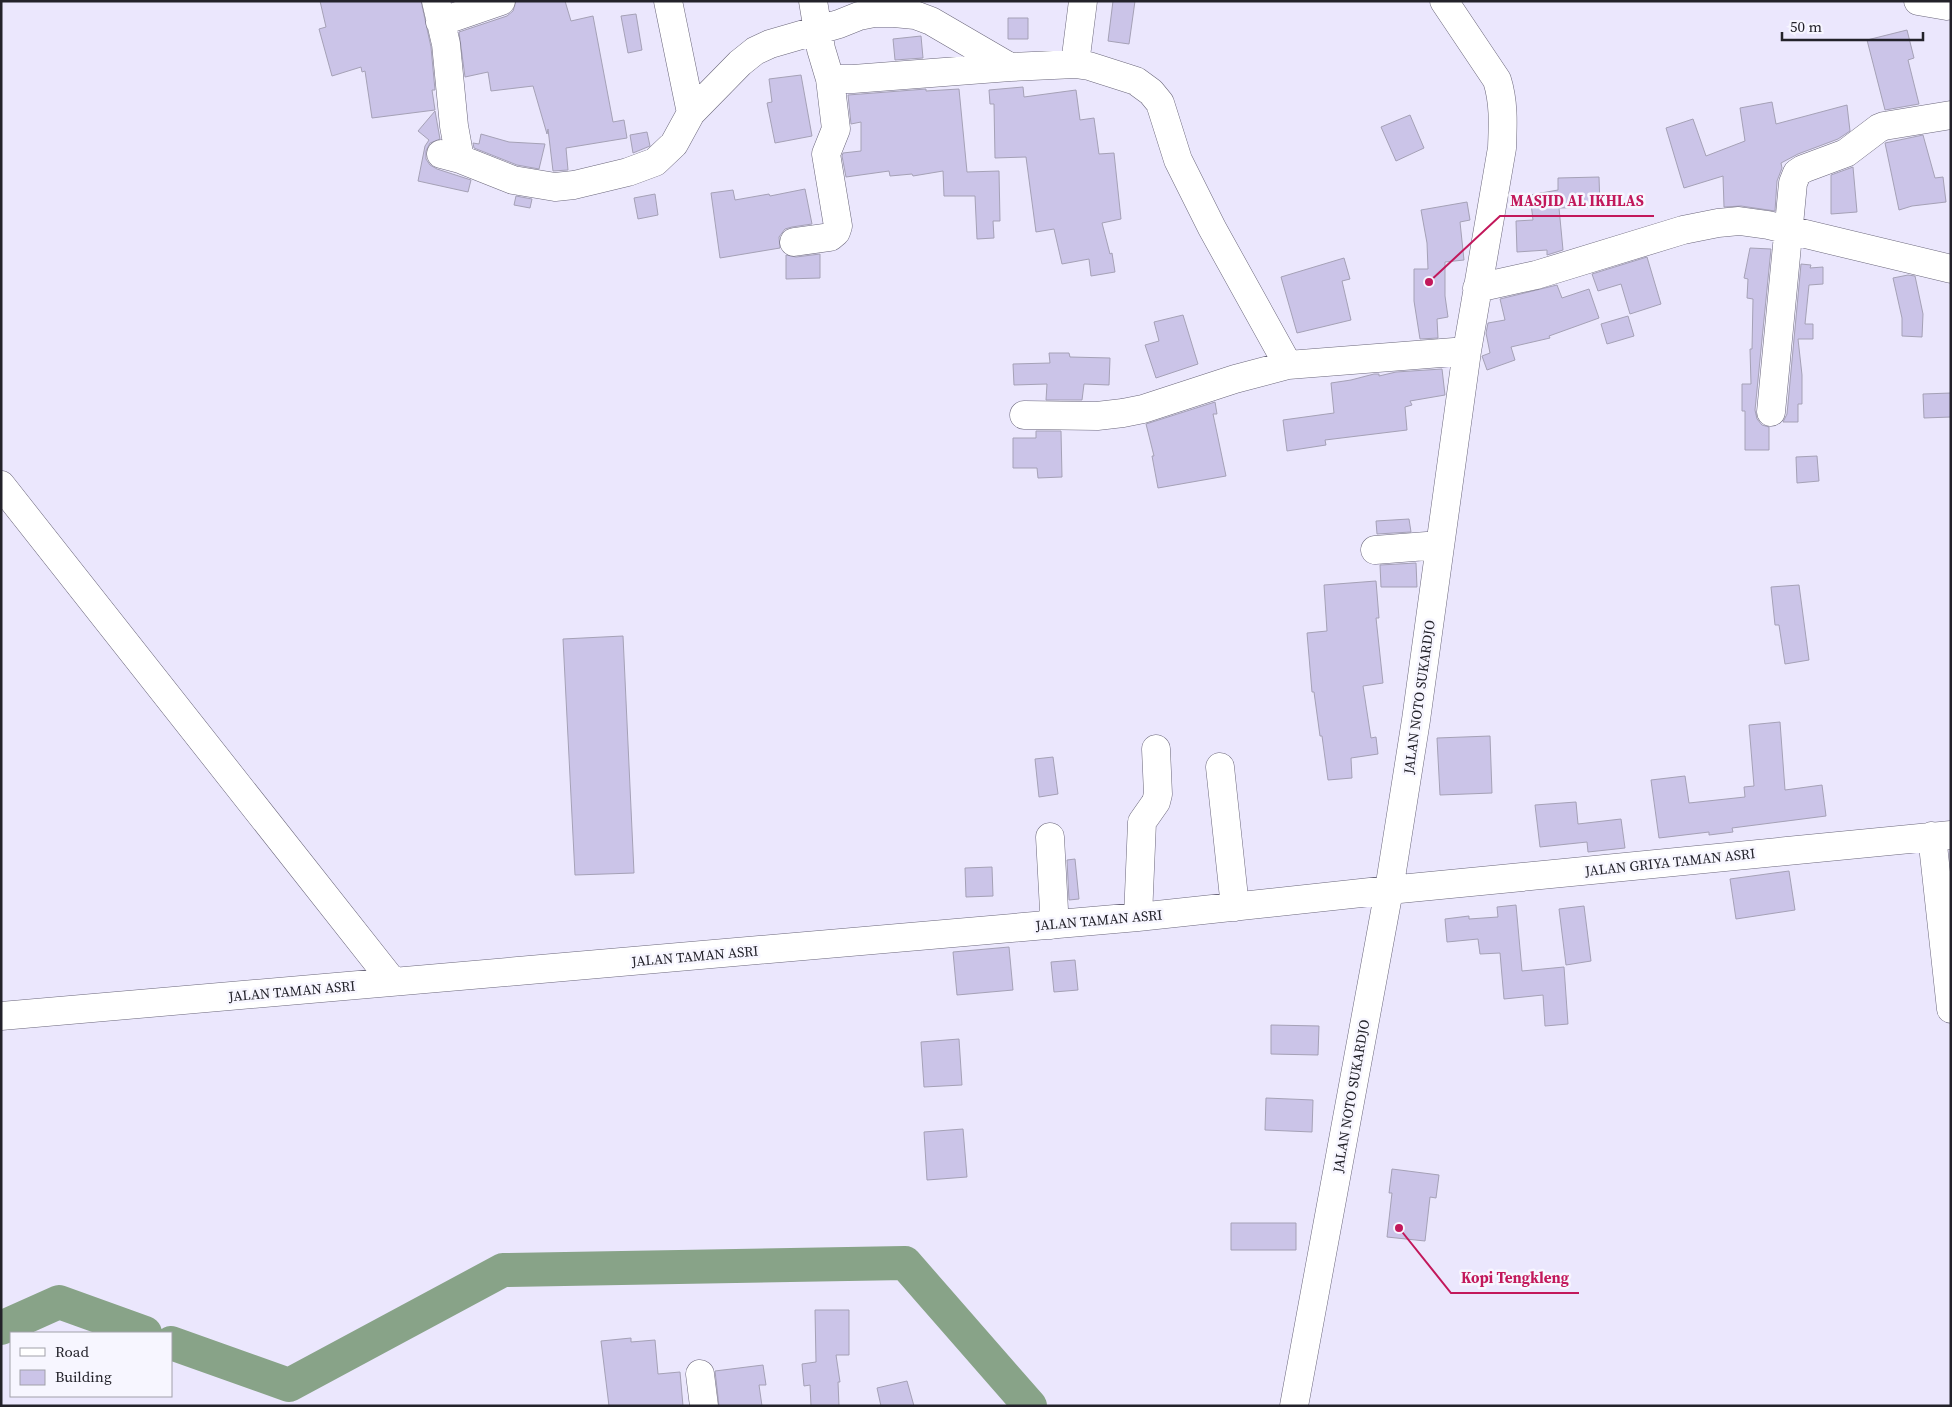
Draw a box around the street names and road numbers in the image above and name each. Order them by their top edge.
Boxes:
street label: JALAN NOTO SUKARDJO [1398,619,1440,776]
street label: JALAN GRIYA TAMAN ASRI [1583,843,1756,881]
street label: JALAN TAMAN ASRI [1034,904,1163,936]
street label: JALAN TAMAN ASRI [630,940,759,972]
street label: JALAN TAMAN ASRI [227,975,356,1007]
street label: JALAN NOTO SUKARDJO [1327,1018,1374,1175]

